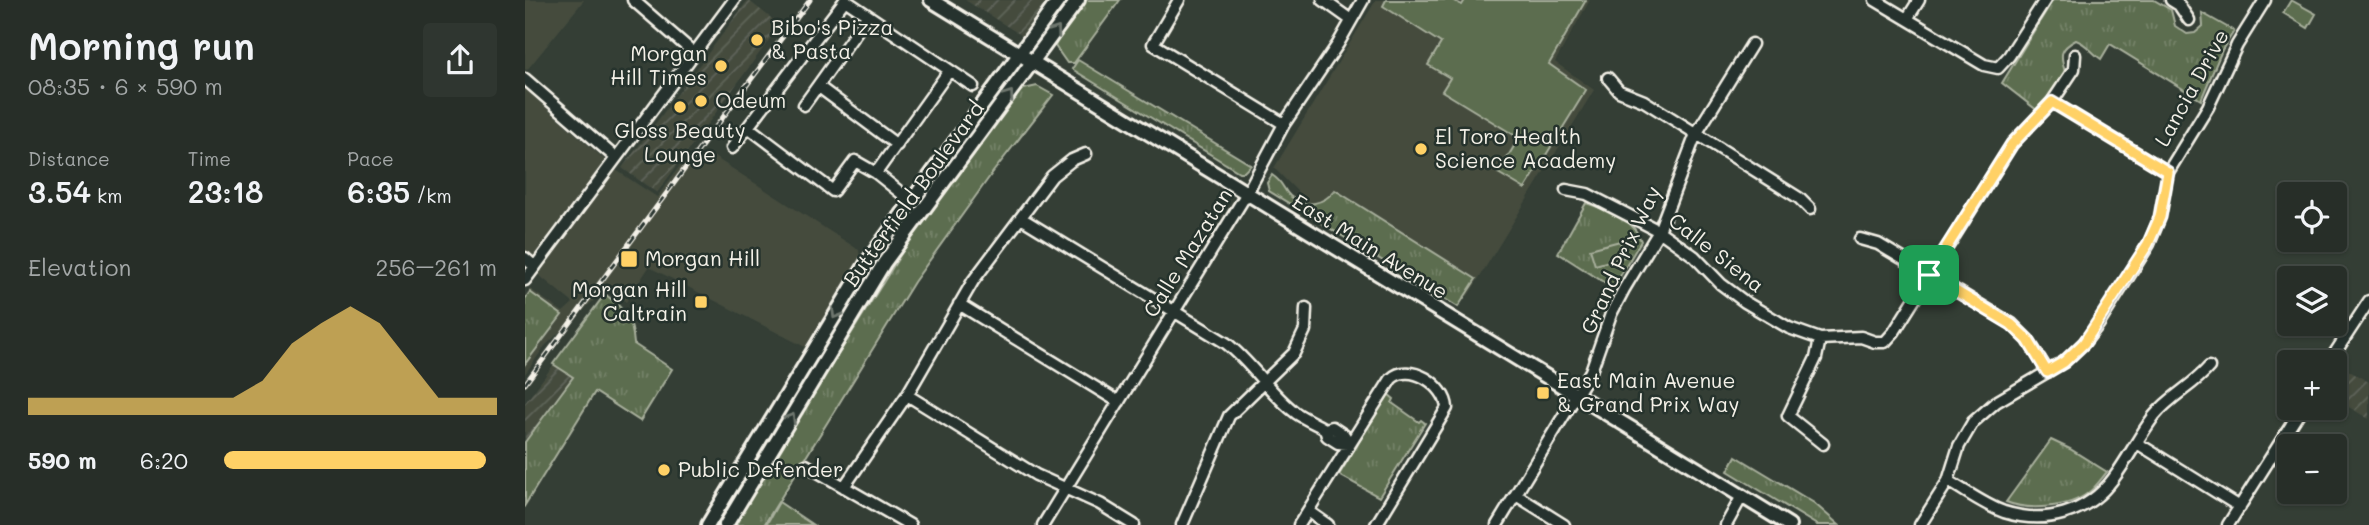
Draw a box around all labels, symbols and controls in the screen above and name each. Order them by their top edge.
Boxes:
place label: Bibo's Pizza & Pasta [771,13,894,64]
text: Morning run [28,20,255,70]
button: share [423,23,497,97]
street label: Lancia Drive [2147,24,2234,151]
one-way arrow [1048,26,1060,39]
marker: Bibo's Pizza & Pasta [749,32,765,48]
place label: Morgan Hill Times [610,39,707,90]
marker: Morgan Hill Times [713,58,729,74]
text: 08:35 · 6 × 590 m [28,71,223,101]
place label: Odeum [715,86,786,113]
one-way arrow [1000,90,1013,103]
marker: Odeum [693,93,709,109]
street label: Butterfield Boulevard [836,95,989,291]
marker: Gloss Beauty Lounge [672,99,688,115]
place label: Gloss Beauty Lounge [614,116,746,167]
place label: El Toro Health Science Academy [1435,122,1616,173]
marker: El Toro Health Science Academy [1413,141,1429,157]
text: Distance [28,146,110,171]
text: Time [188,146,231,171]
text: Pace [347,146,394,171]
text: 3.54 [28,171,91,211]
text: 23:18 [188,171,263,211]
text: 6:35 [347,171,410,211]
street label: Grand Prix Way [1573,181,1666,338]
map controls [2277,182,2347,504]
button: locate [2277,182,2347,252]
text: km [91,183,122,208]
text: /km [410,183,452,208]
street label: Calle Mazatan [1136,183,1237,322]
street label: East Main Avenue [1288,187,1454,304]
street label: Calle Siena [1664,206,1770,298]
place label: Morgan Hill [645,244,760,271]
pin [1899,245,1959,305]
marker: Morgan Hill [619,249,639,269]
text: Elevation [28,252,131,282]
text: 256–261 m [375,252,497,282]
icon: arrive [1910,256,1948,294]
button: layers [2277,266,2347,336]
place label: Morgan Hill Caltrain [572,275,687,326]
marker: Morgan Hill Caltrain [693,294,709,310]
one-way arrow [831,307,844,320]
button: + [2277,350,2347,420]
place label: East Main Avenue & Grand Prix Way [1557,366,1739,417]
marker: East Main Avenue & Grand Prix Way [1535,385,1551,401]
one-way arrow [782,413,795,426]
button: − [2277,434,2347,504]
text: 590 m [28,445,97,475]
text: 6:20 [140,445,188,475]
place label: Public Defender [678,455,844,482]
marker: Public Defender [656,462,672,478]

